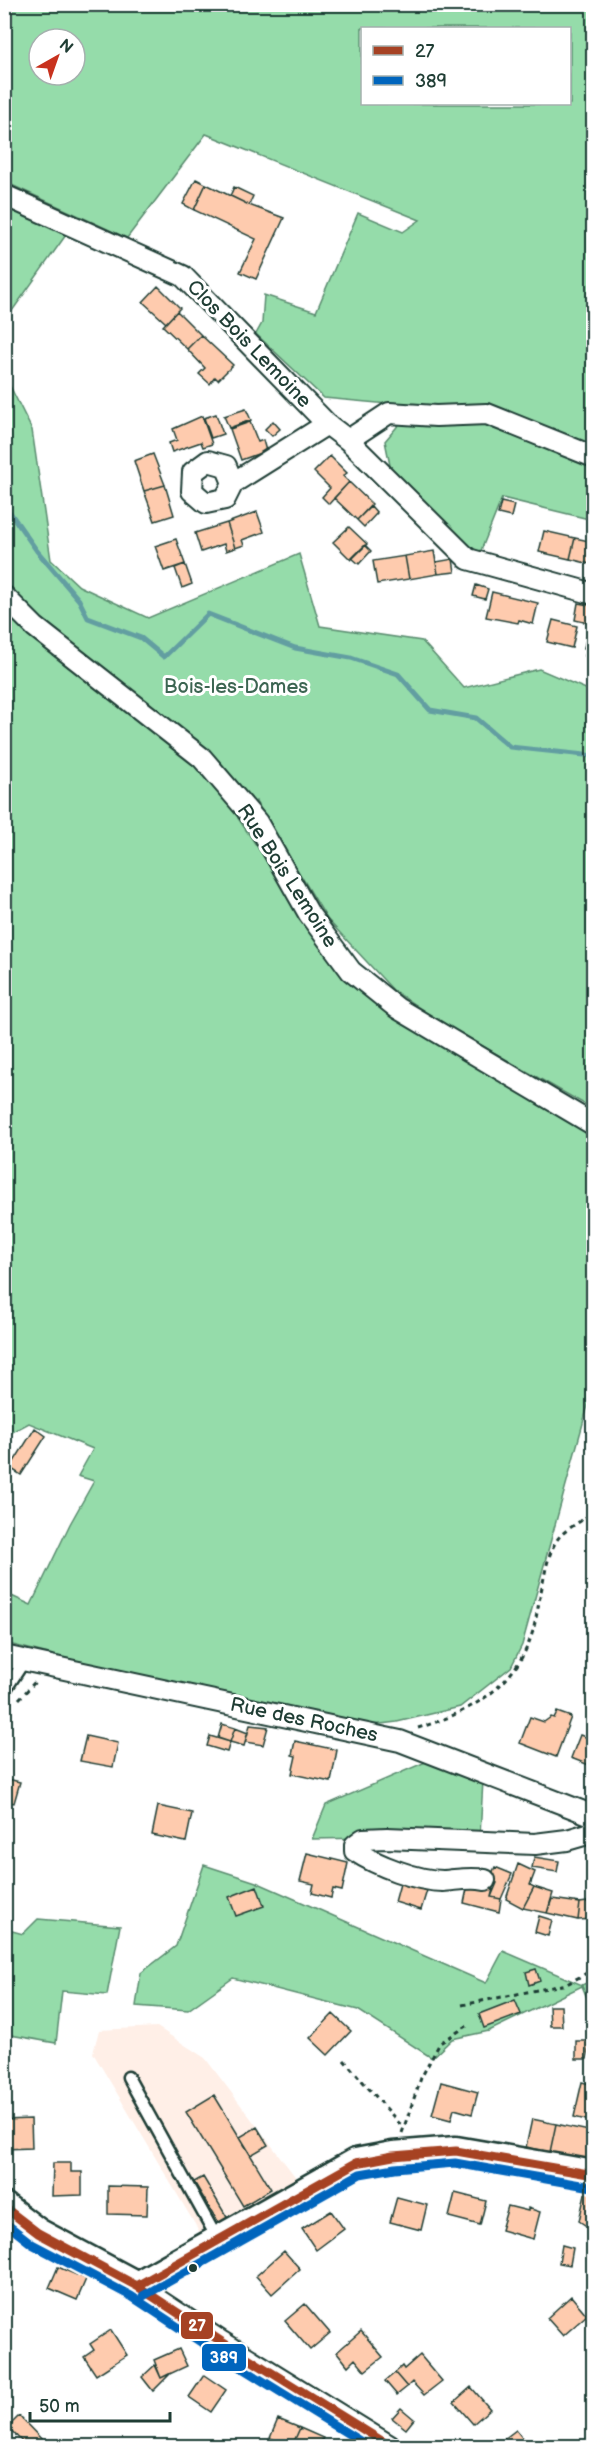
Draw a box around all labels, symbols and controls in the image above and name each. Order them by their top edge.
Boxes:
north arrow [27,27,87,87]
legend [361,27,571,105]
text: N [55,36,76,58]
text: 27 [415,41,435,62]
text: 389 [415,71,447,92]
street label: Clos Bois Lemoine [182,275,316,413]
park label: Bois-les-Dames [164,675,308,699]
street label: Rue Bois Lemoine [232,800,342,952]
street label: Rue des Roches [228,1693,380,1747]
unlabelled marker [187,2262,199,2274]
line badge: 27 [180,2311,214,2340]
text: 27 [188,2317,206,2336]
line badge: 389 [201,2343,247,2372]
text: 389 [210,2349,238,2368]
scale bar [30,2385,170,2423]
text: 50 m [39,2396,80,2417]

